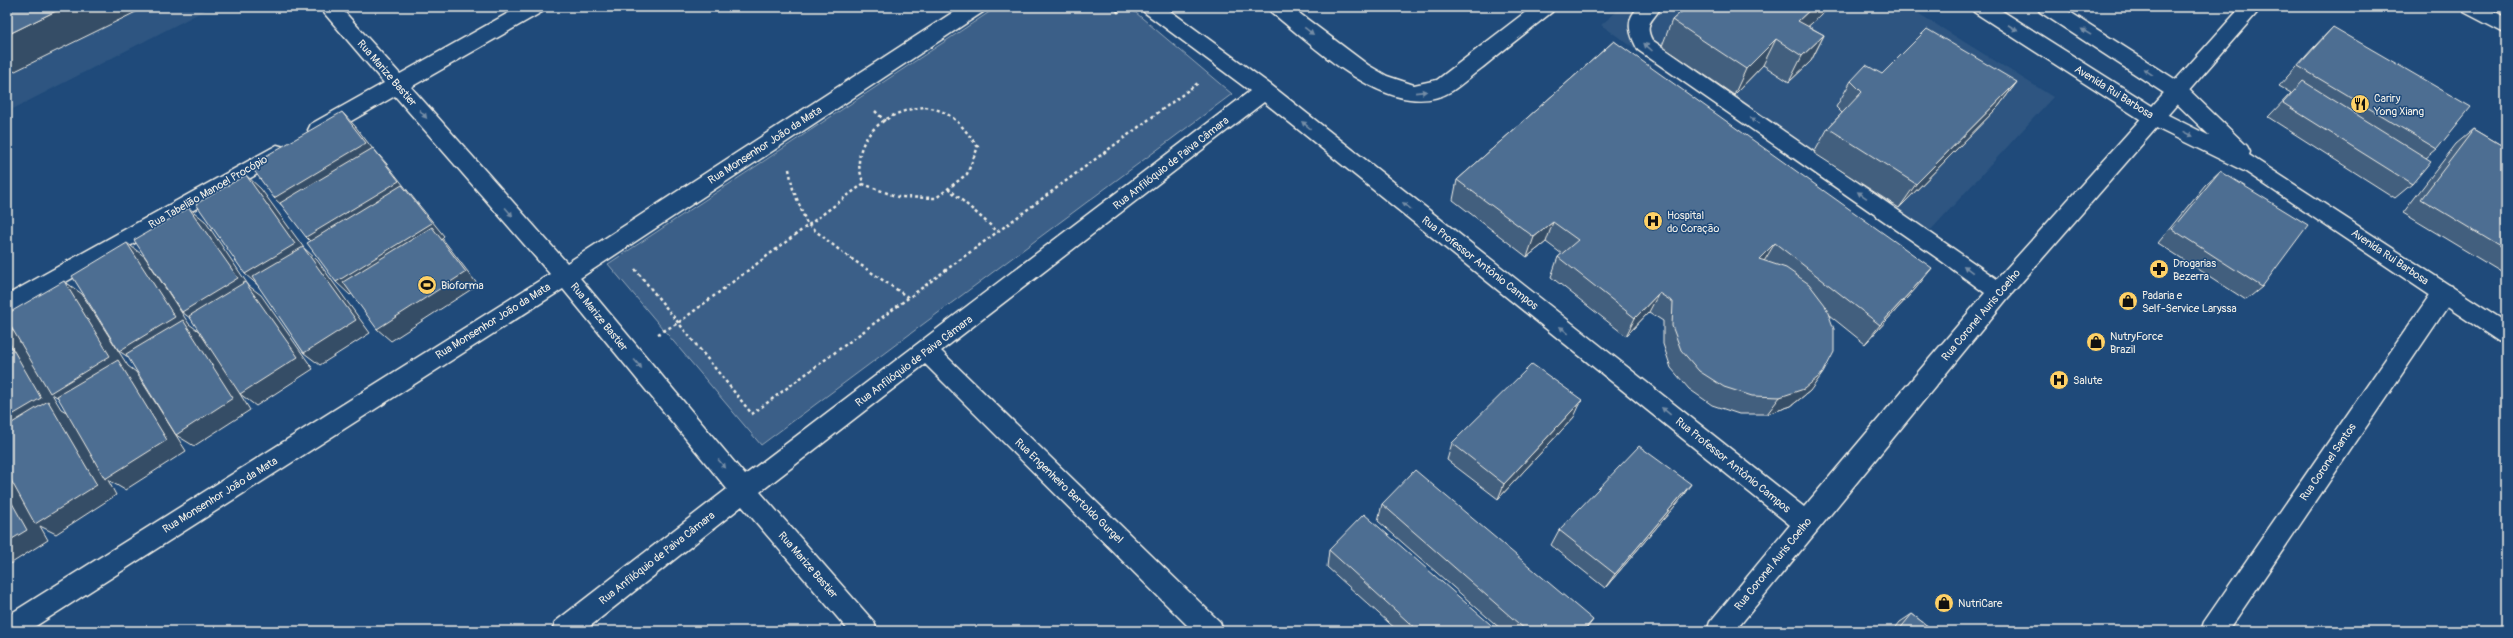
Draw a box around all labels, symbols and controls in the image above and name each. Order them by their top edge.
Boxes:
one-way arrow [2008,24,2018,32]
one-way arrow [1304,26,1315,35]
one-way arrow [2080,28,2092,35]
street label: Rua Marize Bastier [355,37,419,109]
one-way arrow [1643,42,1653,51]
street label: Avenida Rui Barbosa [2072,62,2156,122]
one-way arrow [2142,68,2154,75]
one-way arrow [1415,89,1427,95]
place label: Cariry Yong Xiang [2373,92,2425,118]
restaurant icon: Cariry Yong Xiang [2349,93,2371,115]
street label: Rua Monsenhor João da Mata [706,103,824,187]
one-way arrow [418,109,428,119]
street label: Rua Anfilóquio de Paiva Câmara [1110,114,1232,212]
one-way arrow [1749,117,1760,125]
one-way arrow [1300,120,1311,129]
one-way arrow [2183,131,2194,137]
street label: Rua Tabelião Manoel Procópio [146,153,270,231]
one-way arrow [1856,191,1867,199]
one-way arrow [1402,202,1413,210]
one-way arrow [504,206,513,217]
place label: Hospital do Coração [1667,209,1720,235]
hospital icon: Hospital do Coração [1642,210,1664,232]
street label: Rua Professor Antônio Campos [1419,214,1541,313]
street label: Avenida Rui Barbosa [2349,226,2431,288]
place label: Drogarias Bezerra [2173,257,2216,283]
pharmacy icon: Drogarias Bezerra [2148,258,2170,280]
one-way arrow [1963,265,1974,273]
street label: Rua Coronel Auris Coelho [1939,267,2023,363]
sports icon: Bioforma [416,274,438,296]
place label: Bioforma [441,279,484,292]
street label: Rua Monsenhor João da Mata [433,280,553,362]
street label: Rua Marize Bastier [568,280,630,354]
place label: Padaria e Self-Service Laryssa [2142,289,2237,315]
shop icon: Padaria e Self-Service Laryssa [2117,290,2139,312]
street label: Rua Anfilóquio de Paiva Câmara [853,313,975,409]
one-way arrow [1559,326,1570,334]
place label: NutryForce Brazil [2110,330,2164,356]
shop icon: NutryForce Brazil [2085,331,2107,353]
one-way arrow [633,359,642,370]
hospital icon: Salute [2048,369,2070,391]
place label: Salute [2073,374,2103,387]
one-way arrow [1660,407,1671,416]
street label: Rua Professor Antônio Campos [1673,415,1793,515]
street label: Rua Coronel Santos [2297,421,2359,503]
street label: Rua Engenheiro Bertoldo Gurgel [1012,436,1126,546]
street label: Rua Monsenhor João da Mata [160,454,280,536]
one-way arrow [717,459,726,469]
street label: Rua Anfilóquio de Paiva Câmara [596,509,718,607]
street label: Rua Coronel Auris Coelho [1732,515,1814,613]
street label: Rua Marize Bastier [776,529,840,601]
shop icon: NutriCare [1933,592,1955,614]
place label: NutriCare [1958,597,2003,610]

